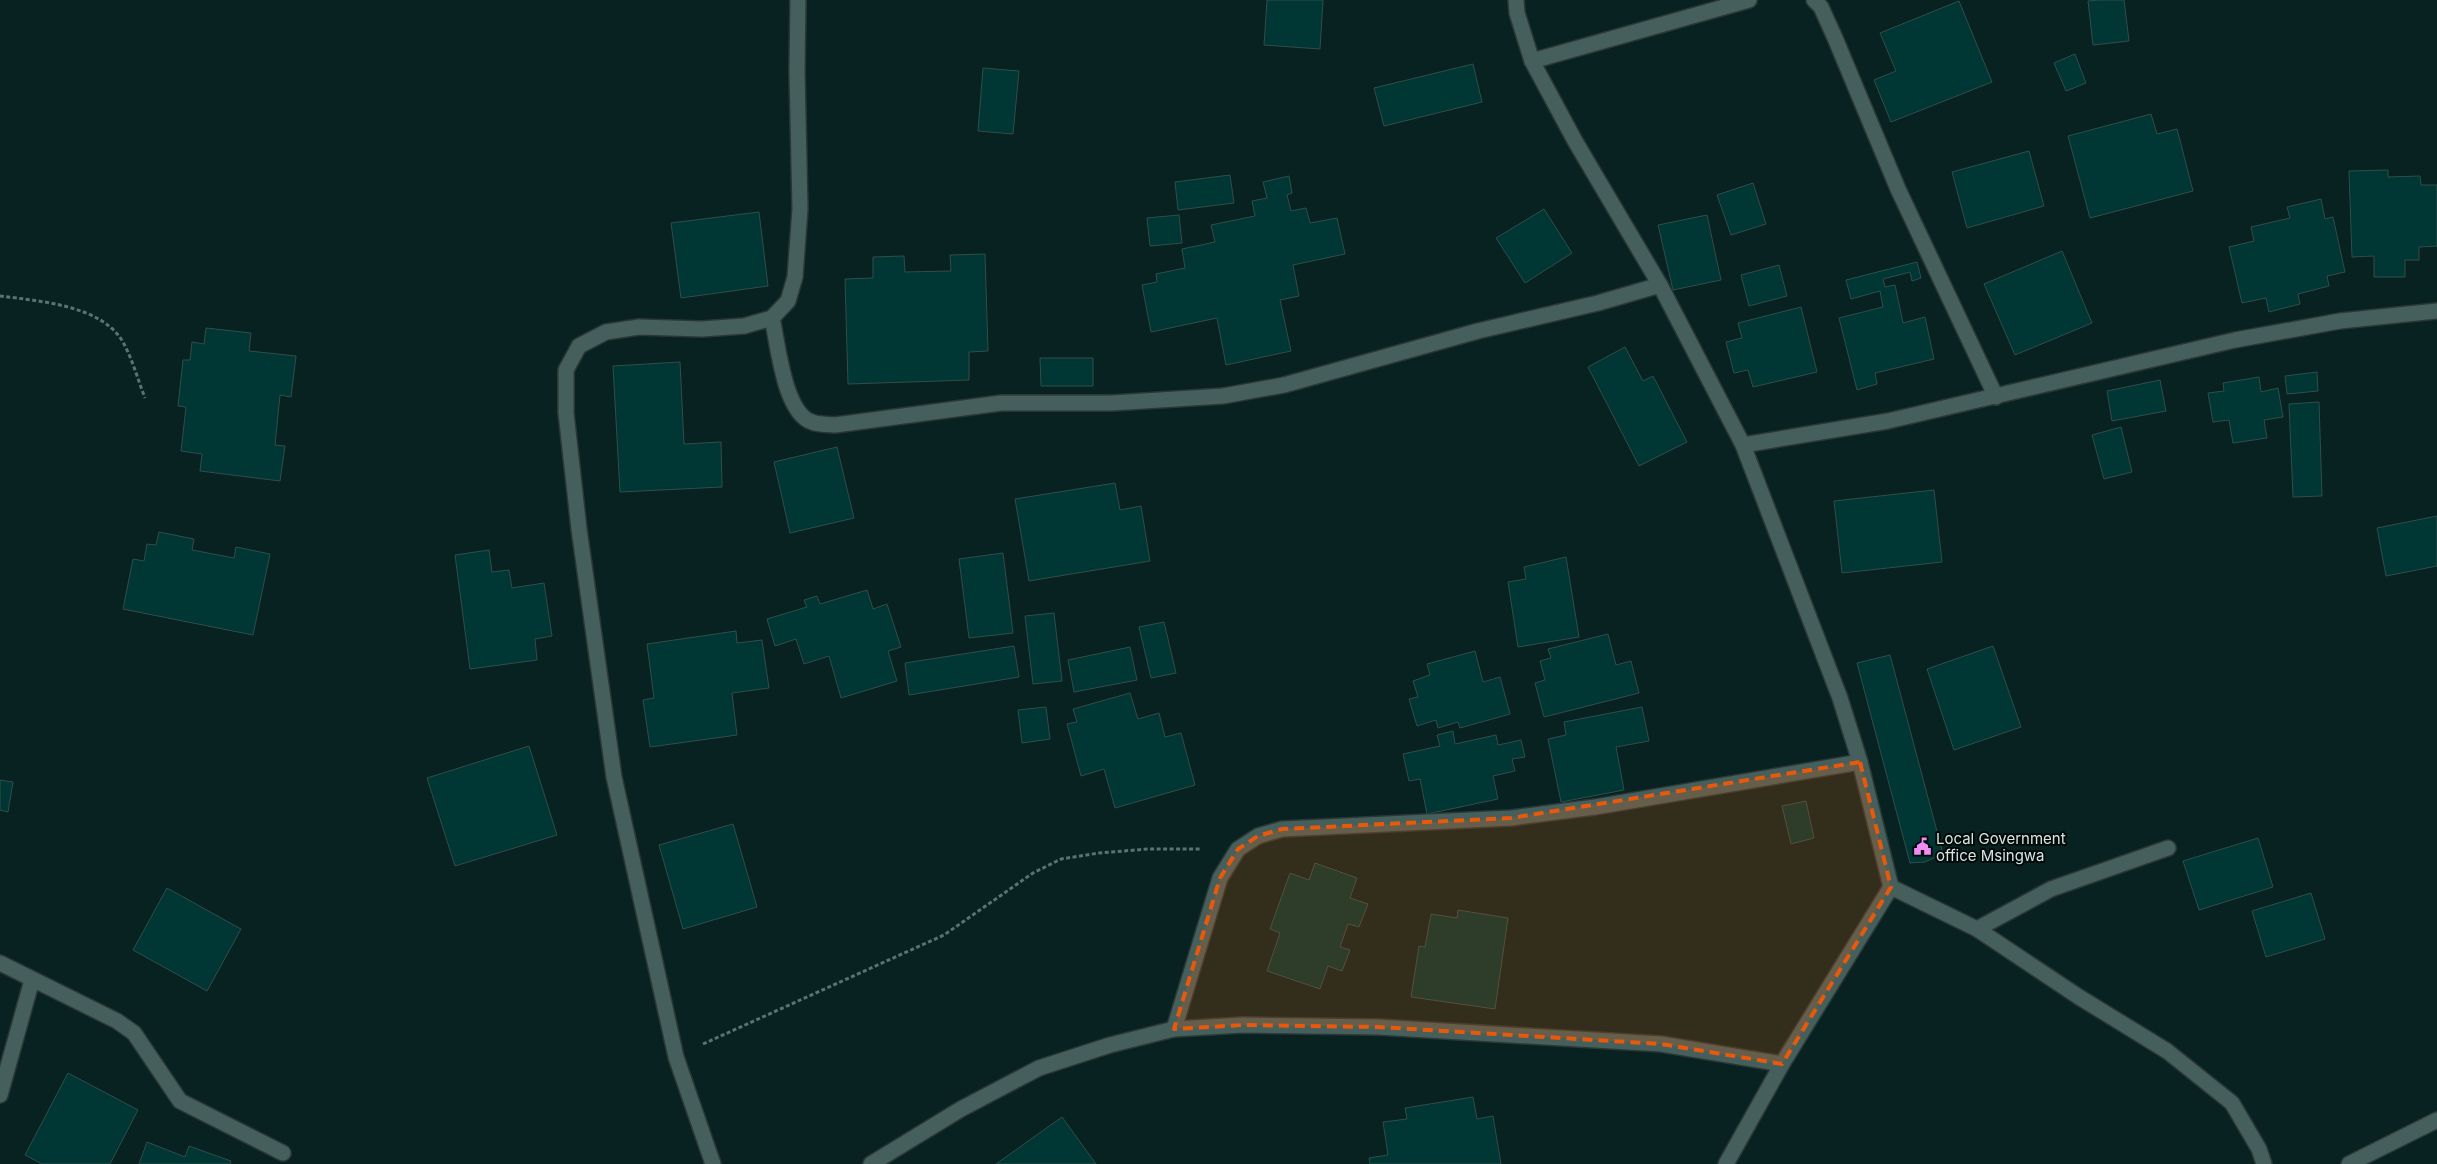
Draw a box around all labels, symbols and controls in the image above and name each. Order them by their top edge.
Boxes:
place label: Local Government office Msingwa [1936,829,2066,865]
public building icon: Local Government office Msingwa [1912,837,1932,857]

